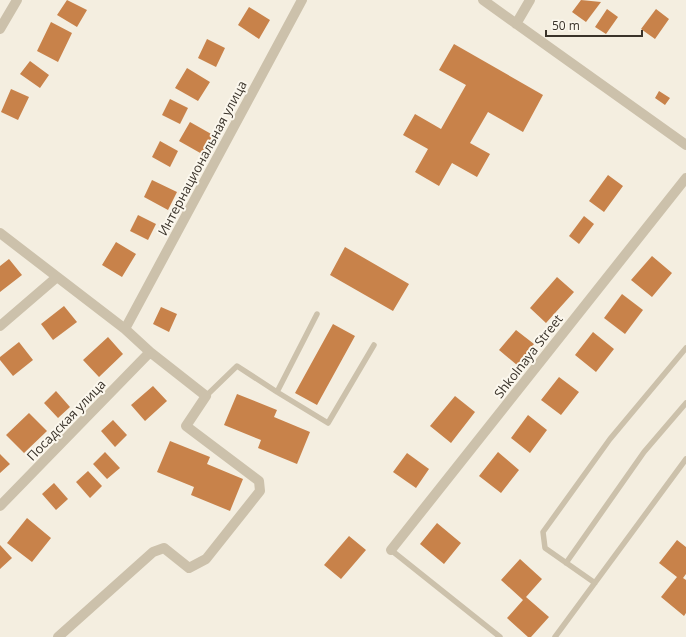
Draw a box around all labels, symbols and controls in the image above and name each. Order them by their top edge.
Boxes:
scale bar [546,12,642,38]
text: 50 m [552,17,580,34]
street label: Интернациональная улица [153,77,251,239]
street label: Shkolnaya Street [490,310,567,402]
street label: Посадская улица [23,375,109,465]

